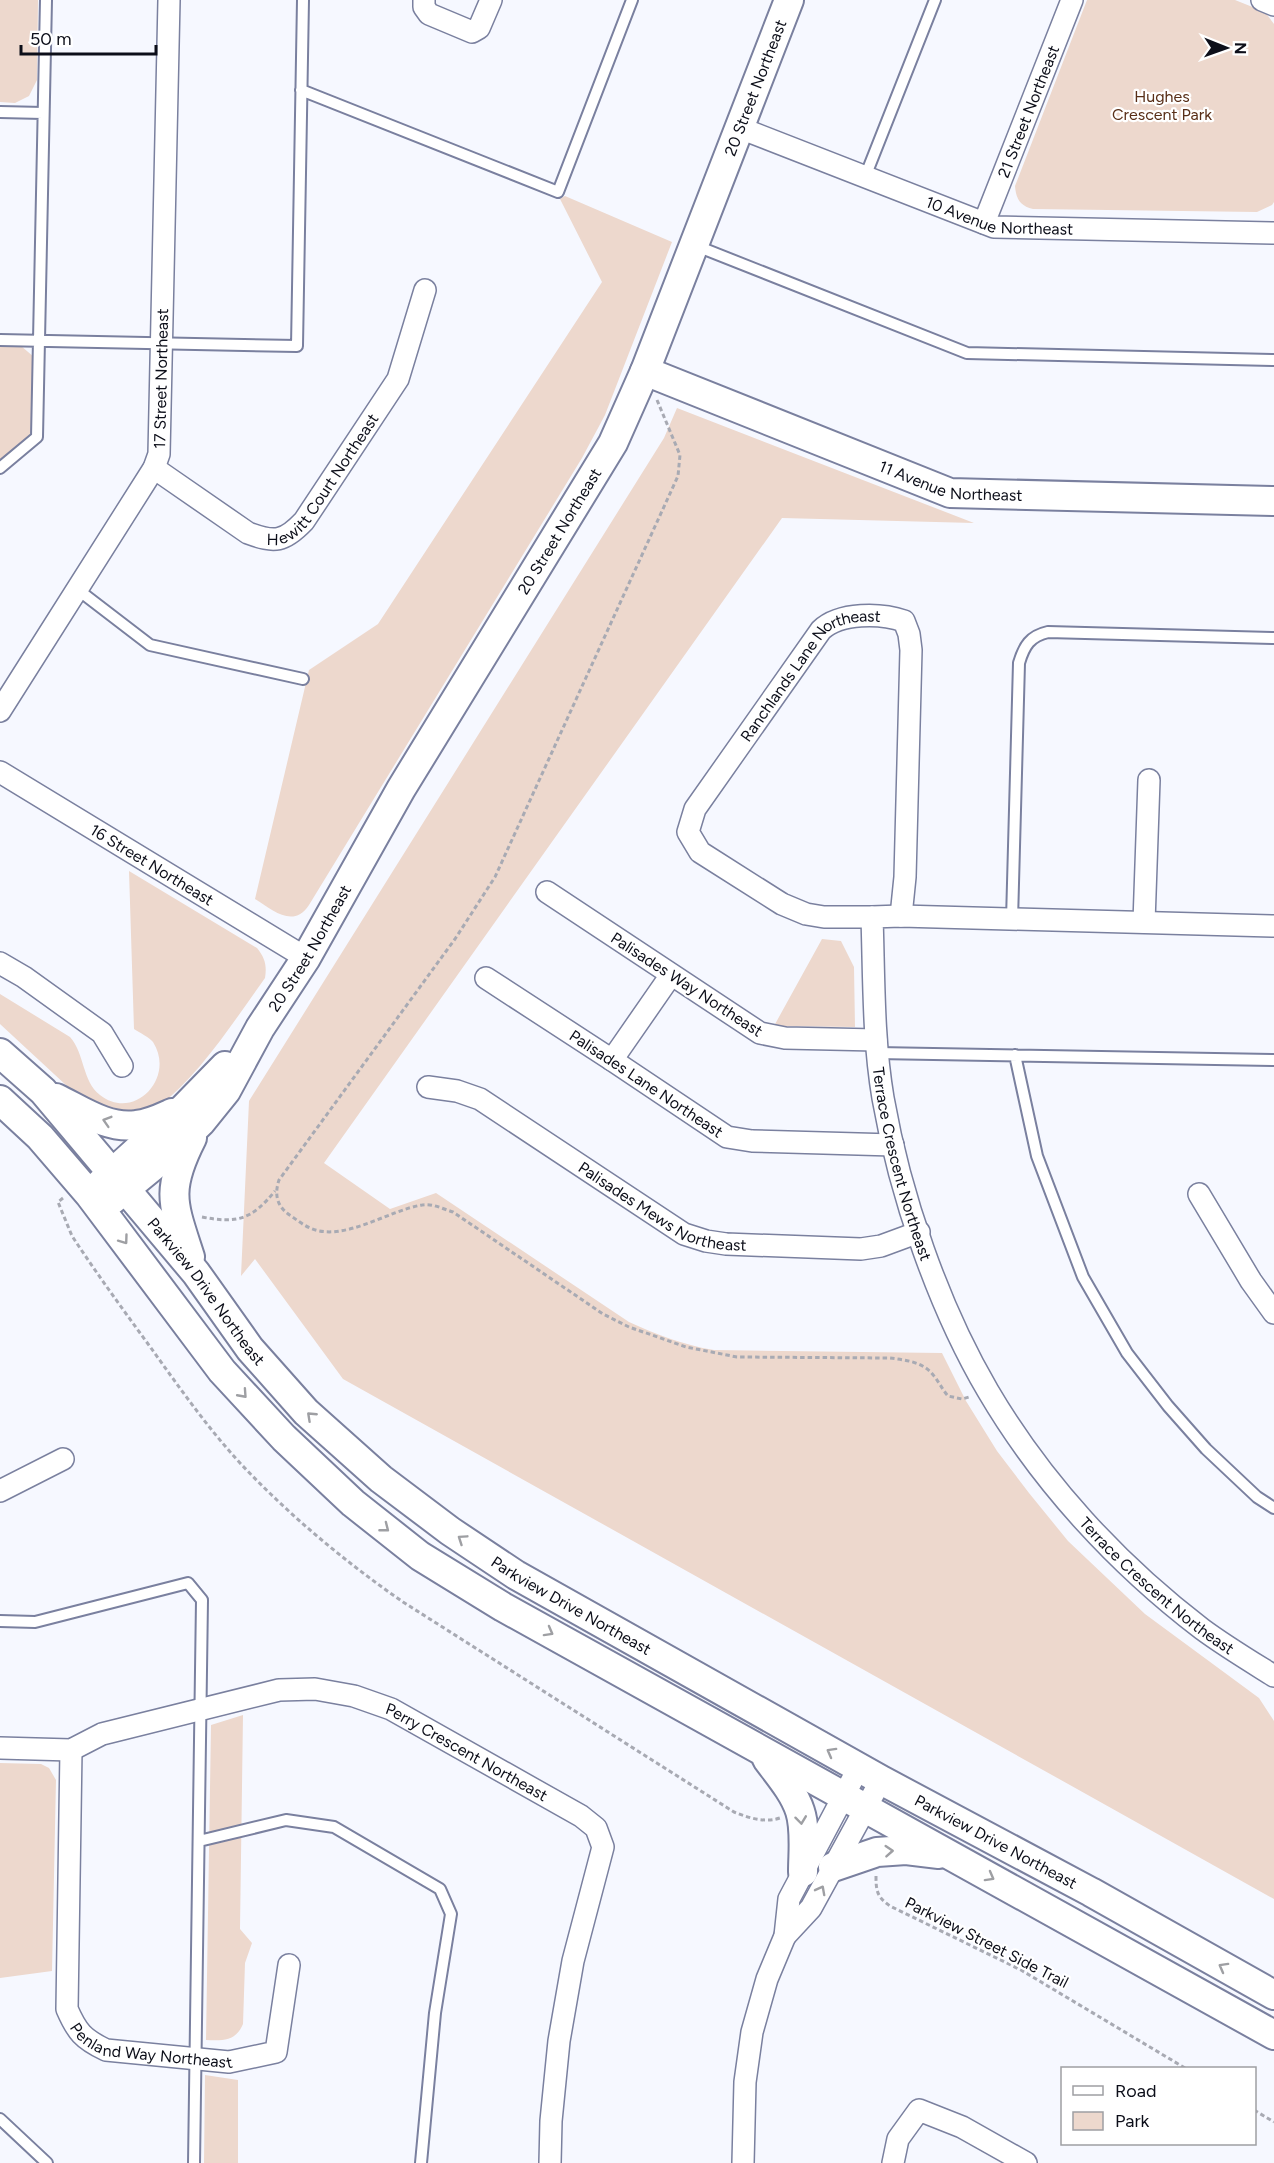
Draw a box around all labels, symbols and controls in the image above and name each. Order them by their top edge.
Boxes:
street label: 20 Street Northeast [720,17,790,159]
scale bar [21,18,156,56]
north arrow [1196,18,1256,78]
text: 50 m [30,28,72,50]
text: N [1231,42,1250,55]
street label: 21 Street Northeast [994,43,1063,181]
park label: Hughes Crescent Park [1112,87,1212,124]
street label: 10 Avenue Northeast [923,192,1073,239]
street label: 17 Street Northeast [150,308,172,449]
street label: Hewitt Court Northeast [266,410,383,549]
street label: 11 Avenue Northeast [876,457,1023,505]
street label: 20 Street Northeast [514,465,605,598]
street label: Ranchlands Lane Northeast [736,606,881,745]
street label: 16 Street Northeast [87,820,217,910]
street label: 20 Street Northeast [264,882,355,1015]
street label: Palisades Way Northeast [607,928,766,1041]
street label: Palisades Lane Northeast [566,1026,727,1142]
street label: Terrace Crescent Northeast [869,1066,935,1263]
one-way arrow [102,1116,113,1128]
street label: Palisades Mews Northeast [575,1158,747,1255]
street label: Parkview Drive Northeast [143,1214,269,1369]
one-way arrow [117,1234,128,1245]
one-way arrow [236,1387,247,1398]
one-way arrow [307,1412,318,1423]
street label: Terrace Crescent Northeast [1076,1514,1238,1658]
one-way arrow [378,1521,389,1532]
one-way arrow [458,1535,469,1546]
street label: Parkview Drive Northeast [488,1552,654,1659]
one-way arrow [543,1625,553,1636]
street label: Perry Crescent Northeast [383,1699,551,1805]
one-way arrow [827,1747,837,1759]
street label: Parkview Drive Northeast [911,1791,1080,1893]
one-way arrow [794,1815,807,1825]
one-way arrow [885,1845,894,1858]
one-way arrow [984,1870,994,1881]
one-way arrow [814,1886,825,1896]
street label: Parkview Street Side Trail [902,1893,1072,1992]
one-way arrow [1219,1962,1229,1974]
street label: Penland Way Northeast [66,2019,234,2072]
legend [1061,2067,1256,2145]
text: Road [1115,2080,1156,2102]
text: Park [1115,2110,1150,2132]

